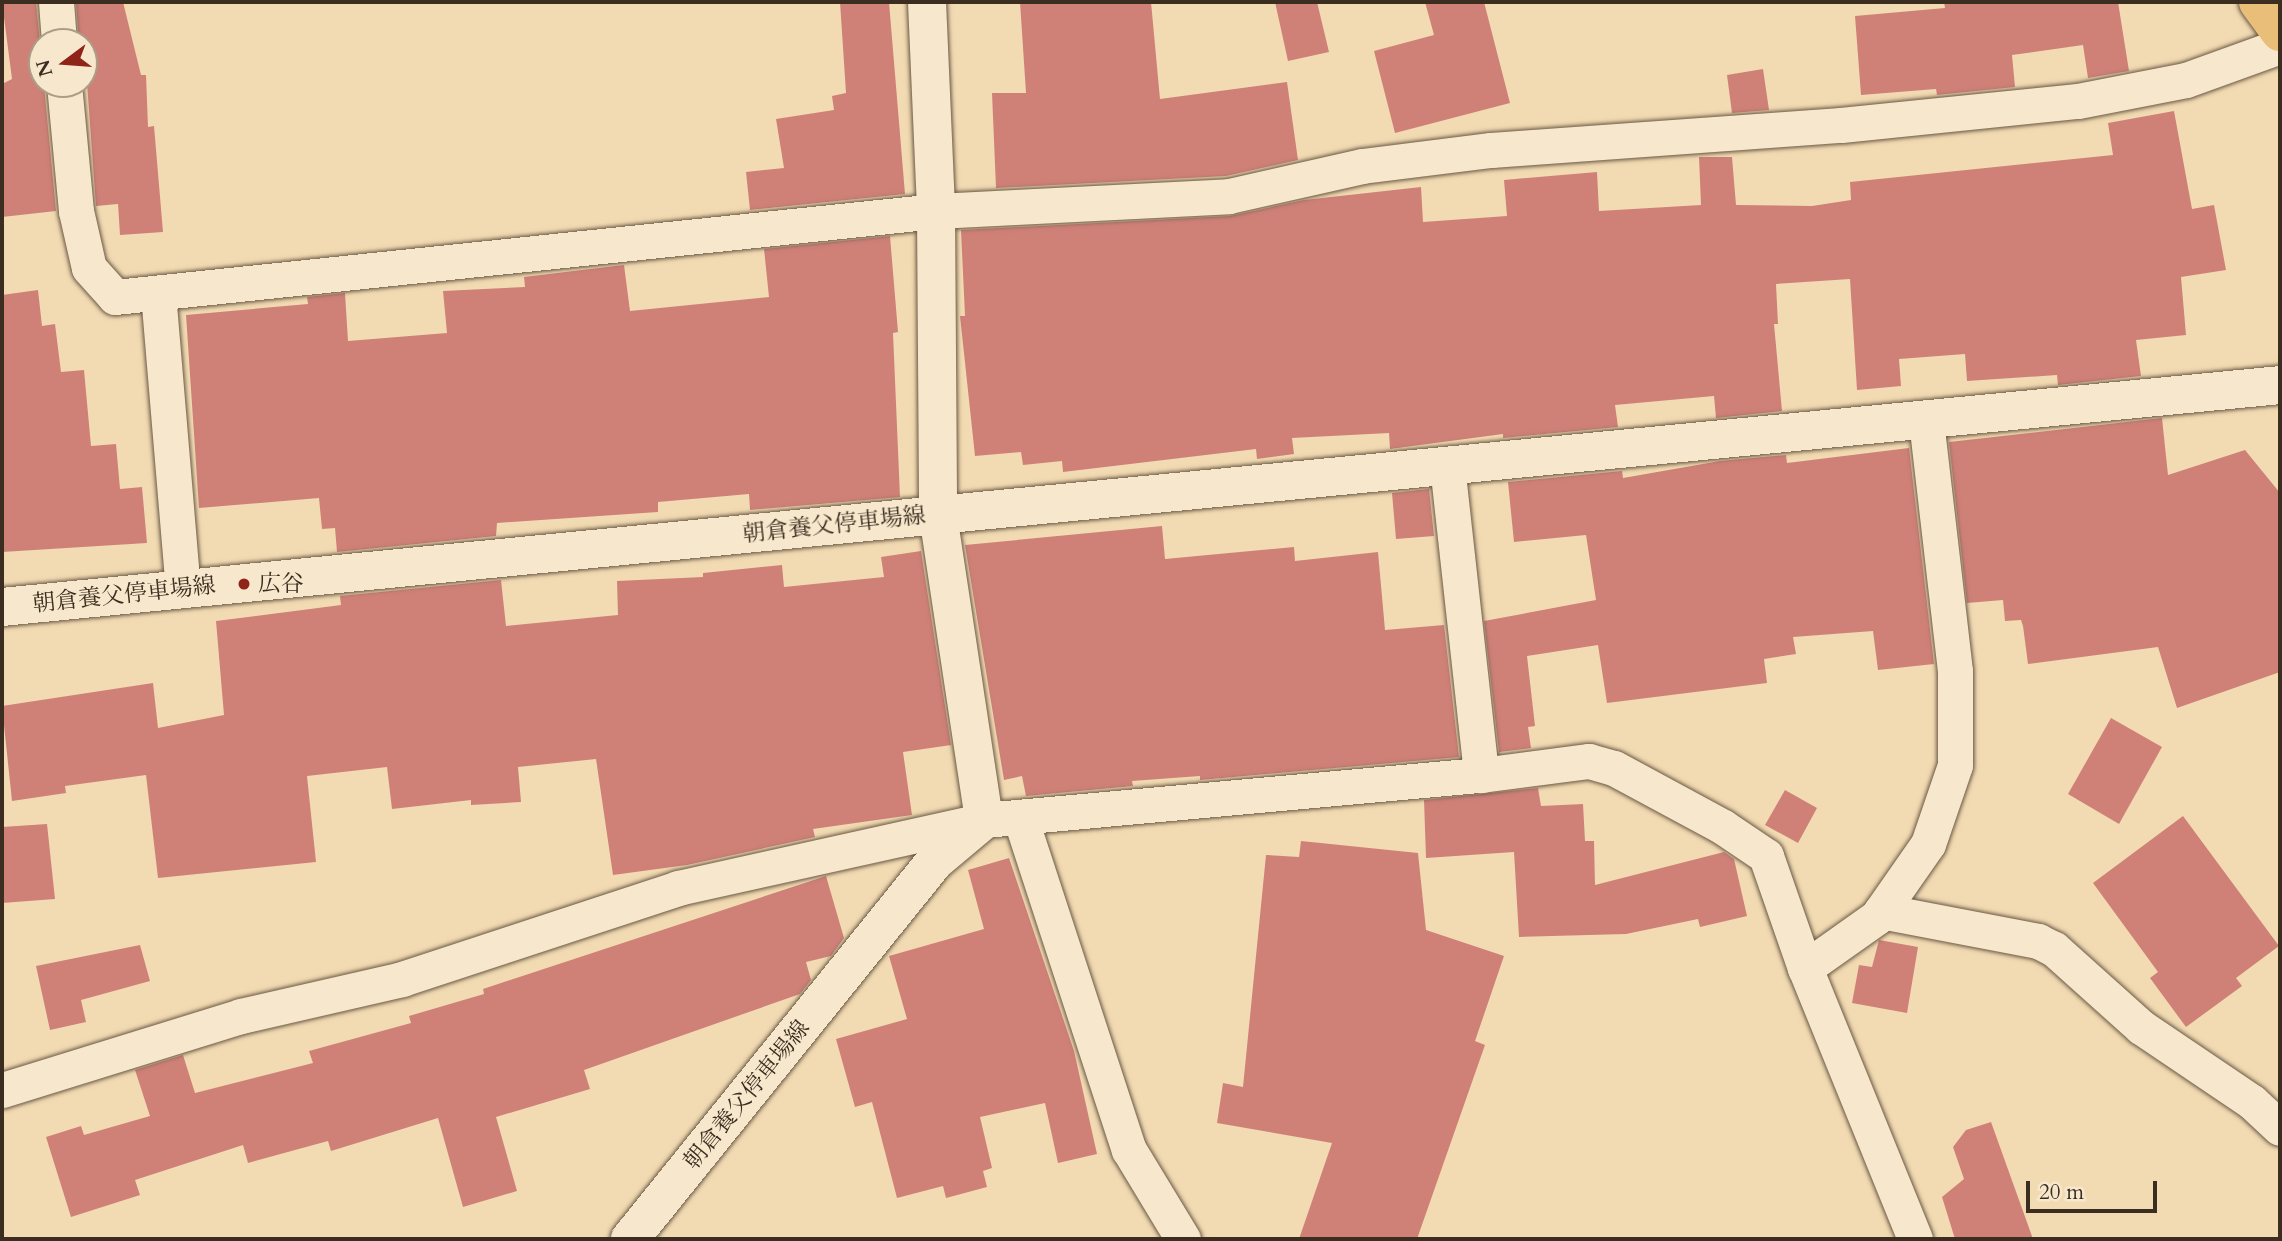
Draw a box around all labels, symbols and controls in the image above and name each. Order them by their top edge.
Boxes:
north arrow [28,28,98,98]
text: N [30,57,60,80]
street label: 朝倉養父停車場線 [741,502,927,548]
place label: 広谷 [258,570,304,598]
street label: 朝倉養父停車場線 [31,572,217,618]
marker: 広谷 [236,576,252,592]
street label: 朝倉養父停車場線 [678,1015,816,1175]
scale bar [2030,1168,2161,1212]
text: 20 m [2039,1178,2084,1207]

